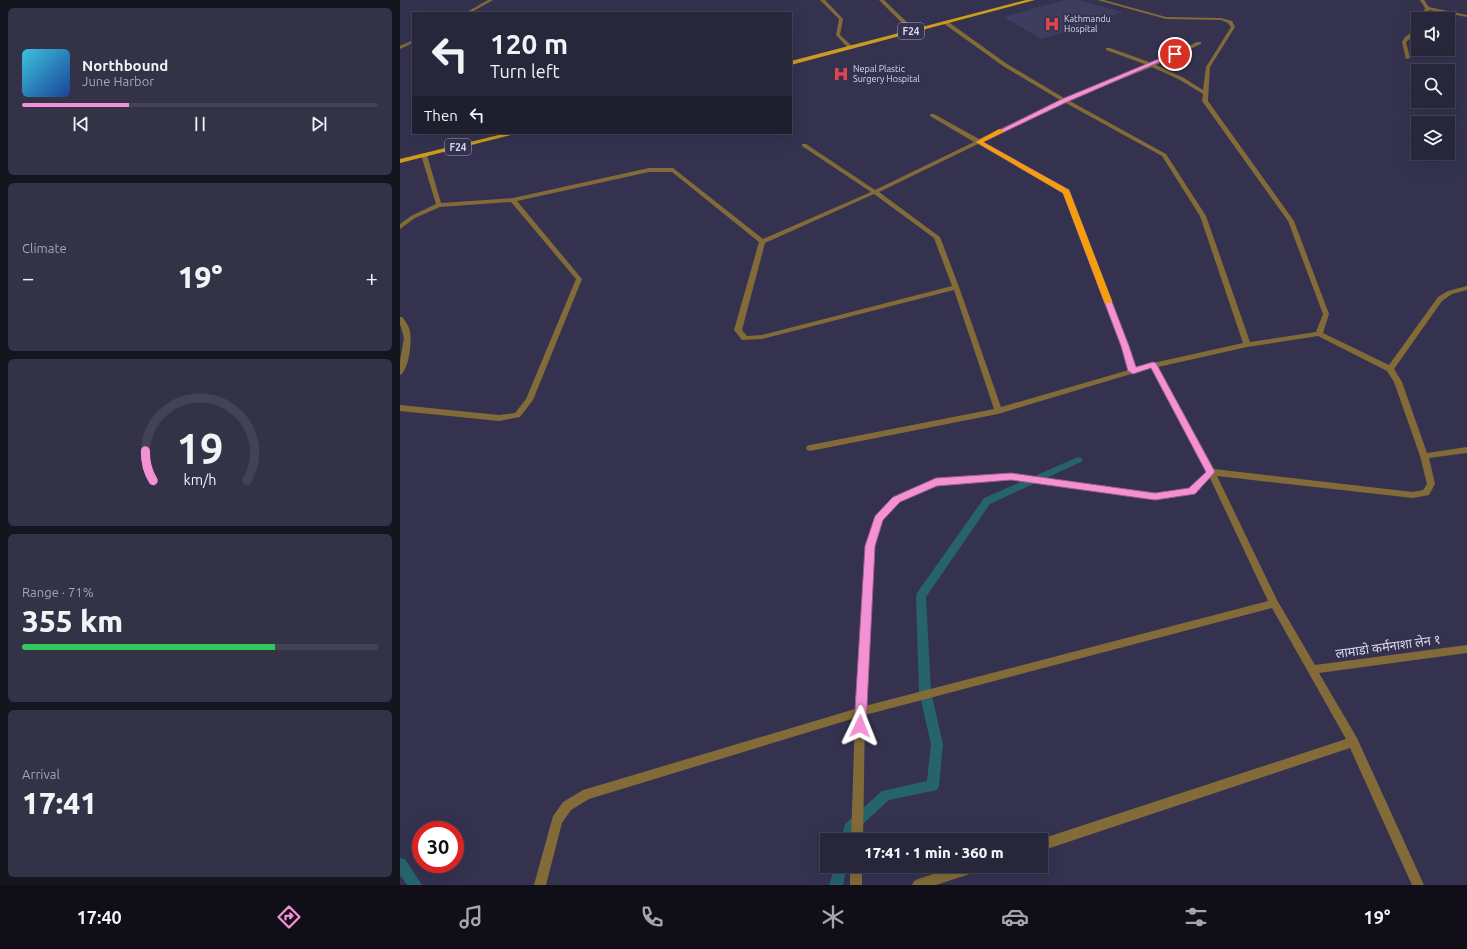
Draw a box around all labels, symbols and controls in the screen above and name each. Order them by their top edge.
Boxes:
map controls [1411,12,1455,160]
button: sound [1411,12,1455,56]
place label: Kathmandu Hospital [1064,14,1111,34]
hospital icon: Kathmandu Hospital [1043,15,1061,33]
road number: F24 [898,23,924,39]
icon: left [424,28,476,80]
text: 120 m [490,28,568,59]
pin [1158,37,1192,71]
icon: arrive [1164,43,1186,65]
text: Northbound [82,57,168,74]
text: Turn left [490,61,560,81]
place label: Nepal Plastic Surgery Hospital [853,64,920,84]
button: search [1411,64,1455,108]
hospital icon: Nepal Plastic Surgery Hospital [832,65,850,83]
text: June Harbor [82,74,154,88]
icon: left [466,104,488,126]
text: Then [424,107,458,124]
icon: previous [70,113,92,135]
icon: pause [189,113,211,135]
icon: next [308,113,330,135]
button: layers [1411,116,1455,160]
road number: F24 [445,139,471,155]
text: Climate [22,241,67,255]
text: 19° [178,260,222,294]
text: − [22,265,34,290]
text: + [366,265,378,290]
text: 19 [177,424,223,471]
text: km/h [184,471,216,487]
text: Range · 71% [22,585,94,599]
text: 355 km [22,604,123,638]
street label: लामाडो कर्मनाशा लेन १ [1335,632,1441,660]
position arrow [839,705,881,747]
text: Arrival [22,767,60,781]
text: 17:41 [22,786,97,820]
speed limit sign: 30 [412,821,464,873]
text: 17:41 · 1 min · 360 m [864,844,1004,861]
icon: directions [275,903,303,931]
icon: music [457,903,485,931]
icon: phone [638,903,666,931]
icon: climate [819,903,847,931]
icon: car [1001,903,1029,931]
icon: filters [1182,903,1210,931]
text: 17:40 [77,907,122,927]
text: 19° [1364,907,1390,927]

